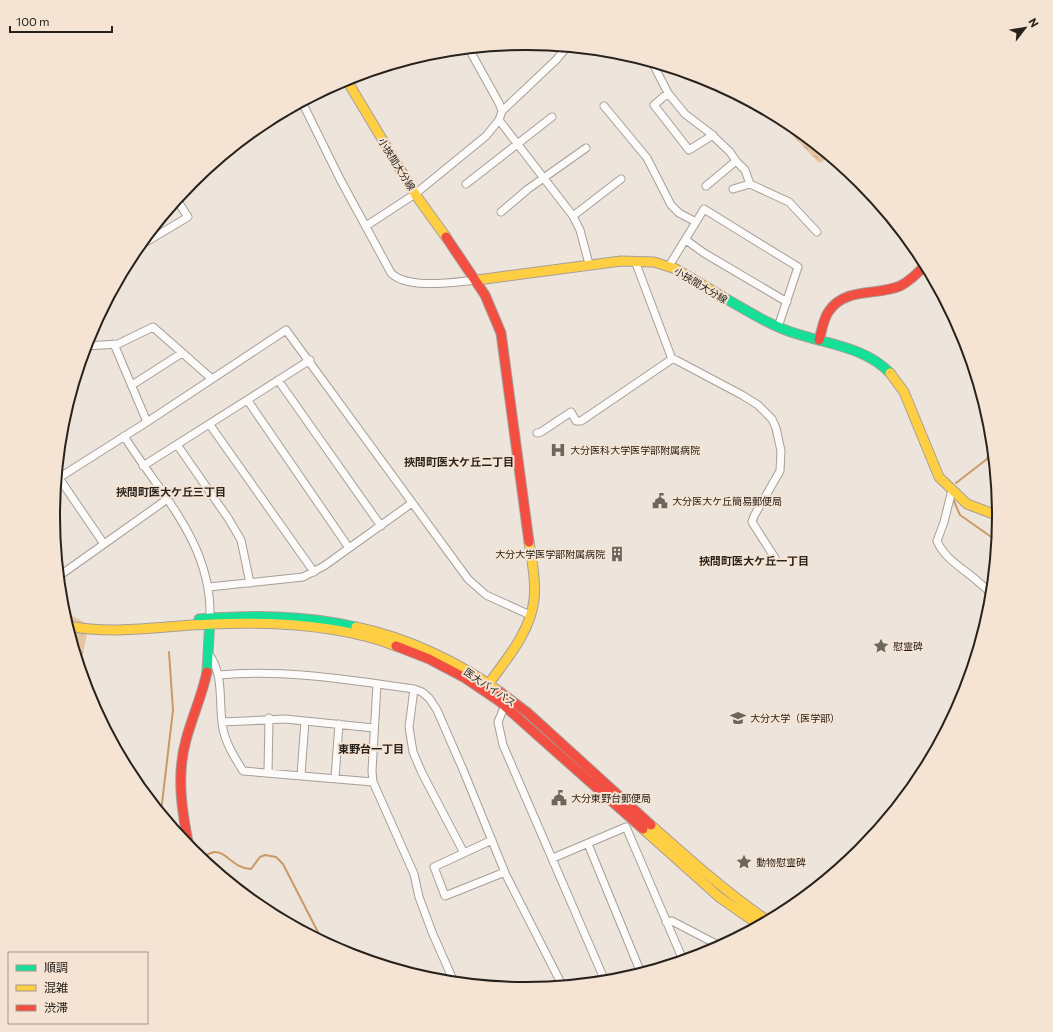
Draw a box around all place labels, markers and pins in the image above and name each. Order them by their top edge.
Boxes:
hospital icon: 大分医科大学医学部附属病院 [549,441,567,459]
place label: 大分医科大学医学部附属病院 [570,444,700,456]
public building icon: 大分医大ケ丘簡易郵便局 [651,492,669,510]
place label: 大分医大ケ丘簡易郵便局 [672,495,782,507]
building icon: 大分大学医学部附属病院 [608,545,626,563]
place label: 大分大学医学部附属病院 [495,548,605,560]
place icon: 慰霊碑 [872,637,890,655]
place label: 慰霊碑 [893,640,923,652]
school or university icon: 大分大学（医学部） [729,709,747,727]
place label: 大分大学（医学部） [750,712,840,724]
public building icon: 大分東野台郵便局 [550,789,568,807]
place label: 大分東野台郵便局 [571,792,651,804]
place icon: 動物慰霊碑 [735,853,753,871]
place label: 動物慰霊碑 [756,856,806,868]

